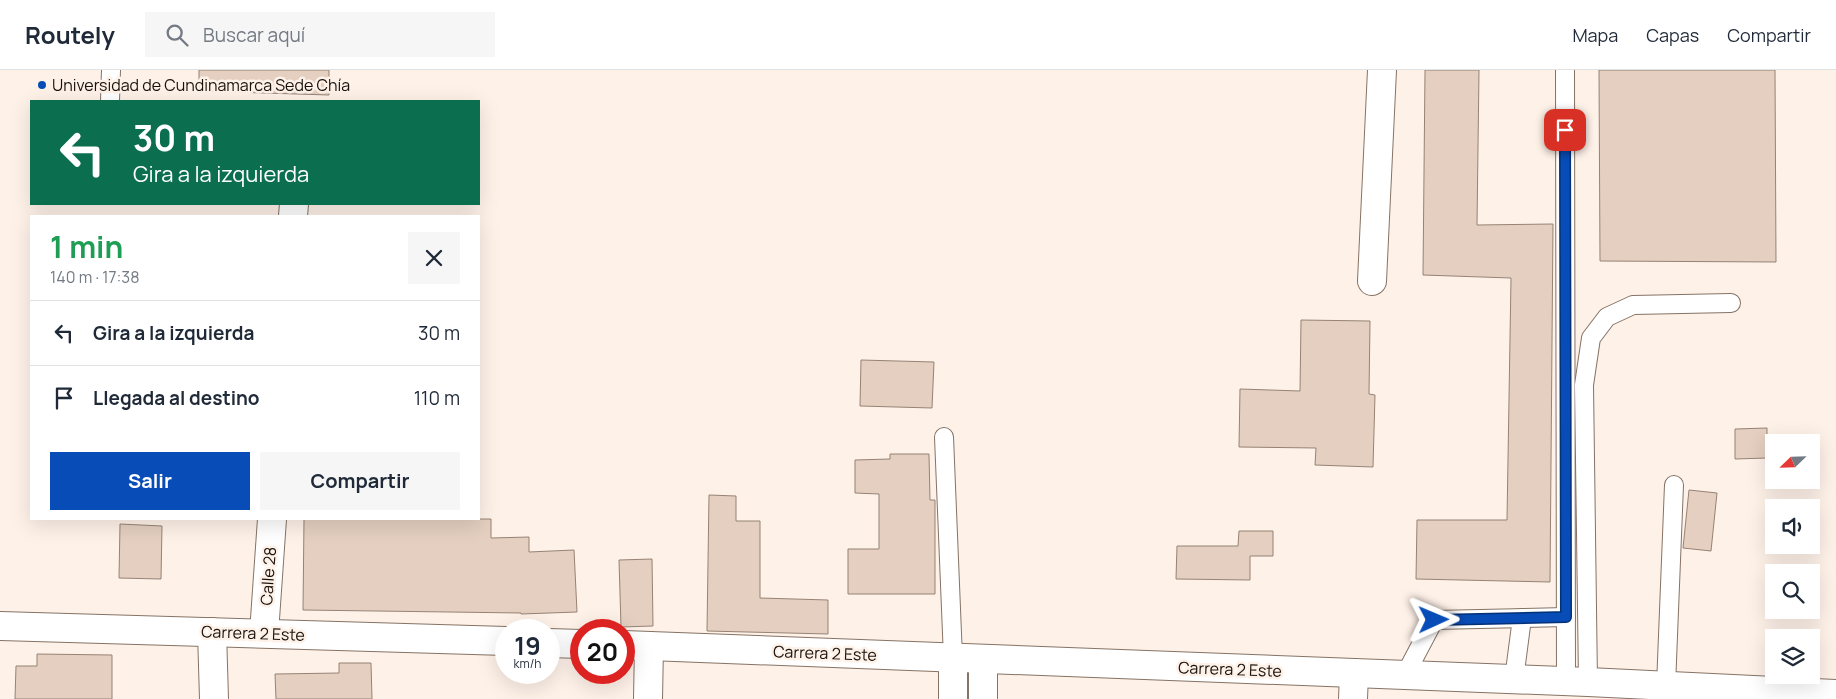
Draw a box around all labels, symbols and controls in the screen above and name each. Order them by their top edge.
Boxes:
search box [145,12,495,57]
text: Routely [25,18,115,51]
icon: search [163,21,191,49]
text: Buscar aquí [203,22,305,48]
text: Mapa [1572,23,1618,47]
text: Capas [1646,23,1699,47]
text: Compartir [1727,23,1811,47]
place label: Universidad de Cundinamarca Sede Chía [52,74,350,96]
marker: Universidad de Cundinamarca Sede Chía [36,79,48,91]
pin [1544,109,1586,151]
text: 30 m [133,114,215,162]
icon: arrive [1551,116,1579,144]
icon: left [50,120,115,185]
text: Gira a la izquierda [133,159,309,189]
text: 1 min [50,226,123,267]
button: close [408,232,460,284]
text: 140 m · 17:38 [50,266,139,288]
icon: left [50,319,78,347]
text: Gira a la izquierda [93,320,254,346]
text: 30 m [418,320,460,346]
icon: arrive [50,384,78,412]
text: Llegada al destino [93,385,260,411]
text: 110 m [414,385,460,411]
north arrow [1765,434,1820,489]
map controls [1765,434,1820,684]
button: Salir [50,452,250,510]
button: Compartir [260,452,460,510]
button: sound [1765,499,1820,554]
street label: Calle 28 [255,546,281,606]
button: search [1765,564,1820,619]
position arrow [1407,593,1459,645]
speed limit sign: 20 [570,619,635,684]
street label: Carrera 2 Este [201,620,305,646]
text: 19 [514,628,541,663]
button: layers [1765,629,1820,684]
street label: Carrera 2 Este [773,640,877,666]
text: km/h [514,655,541,672]
street label: Carrera 2 Este [1178,656,1282,682]

